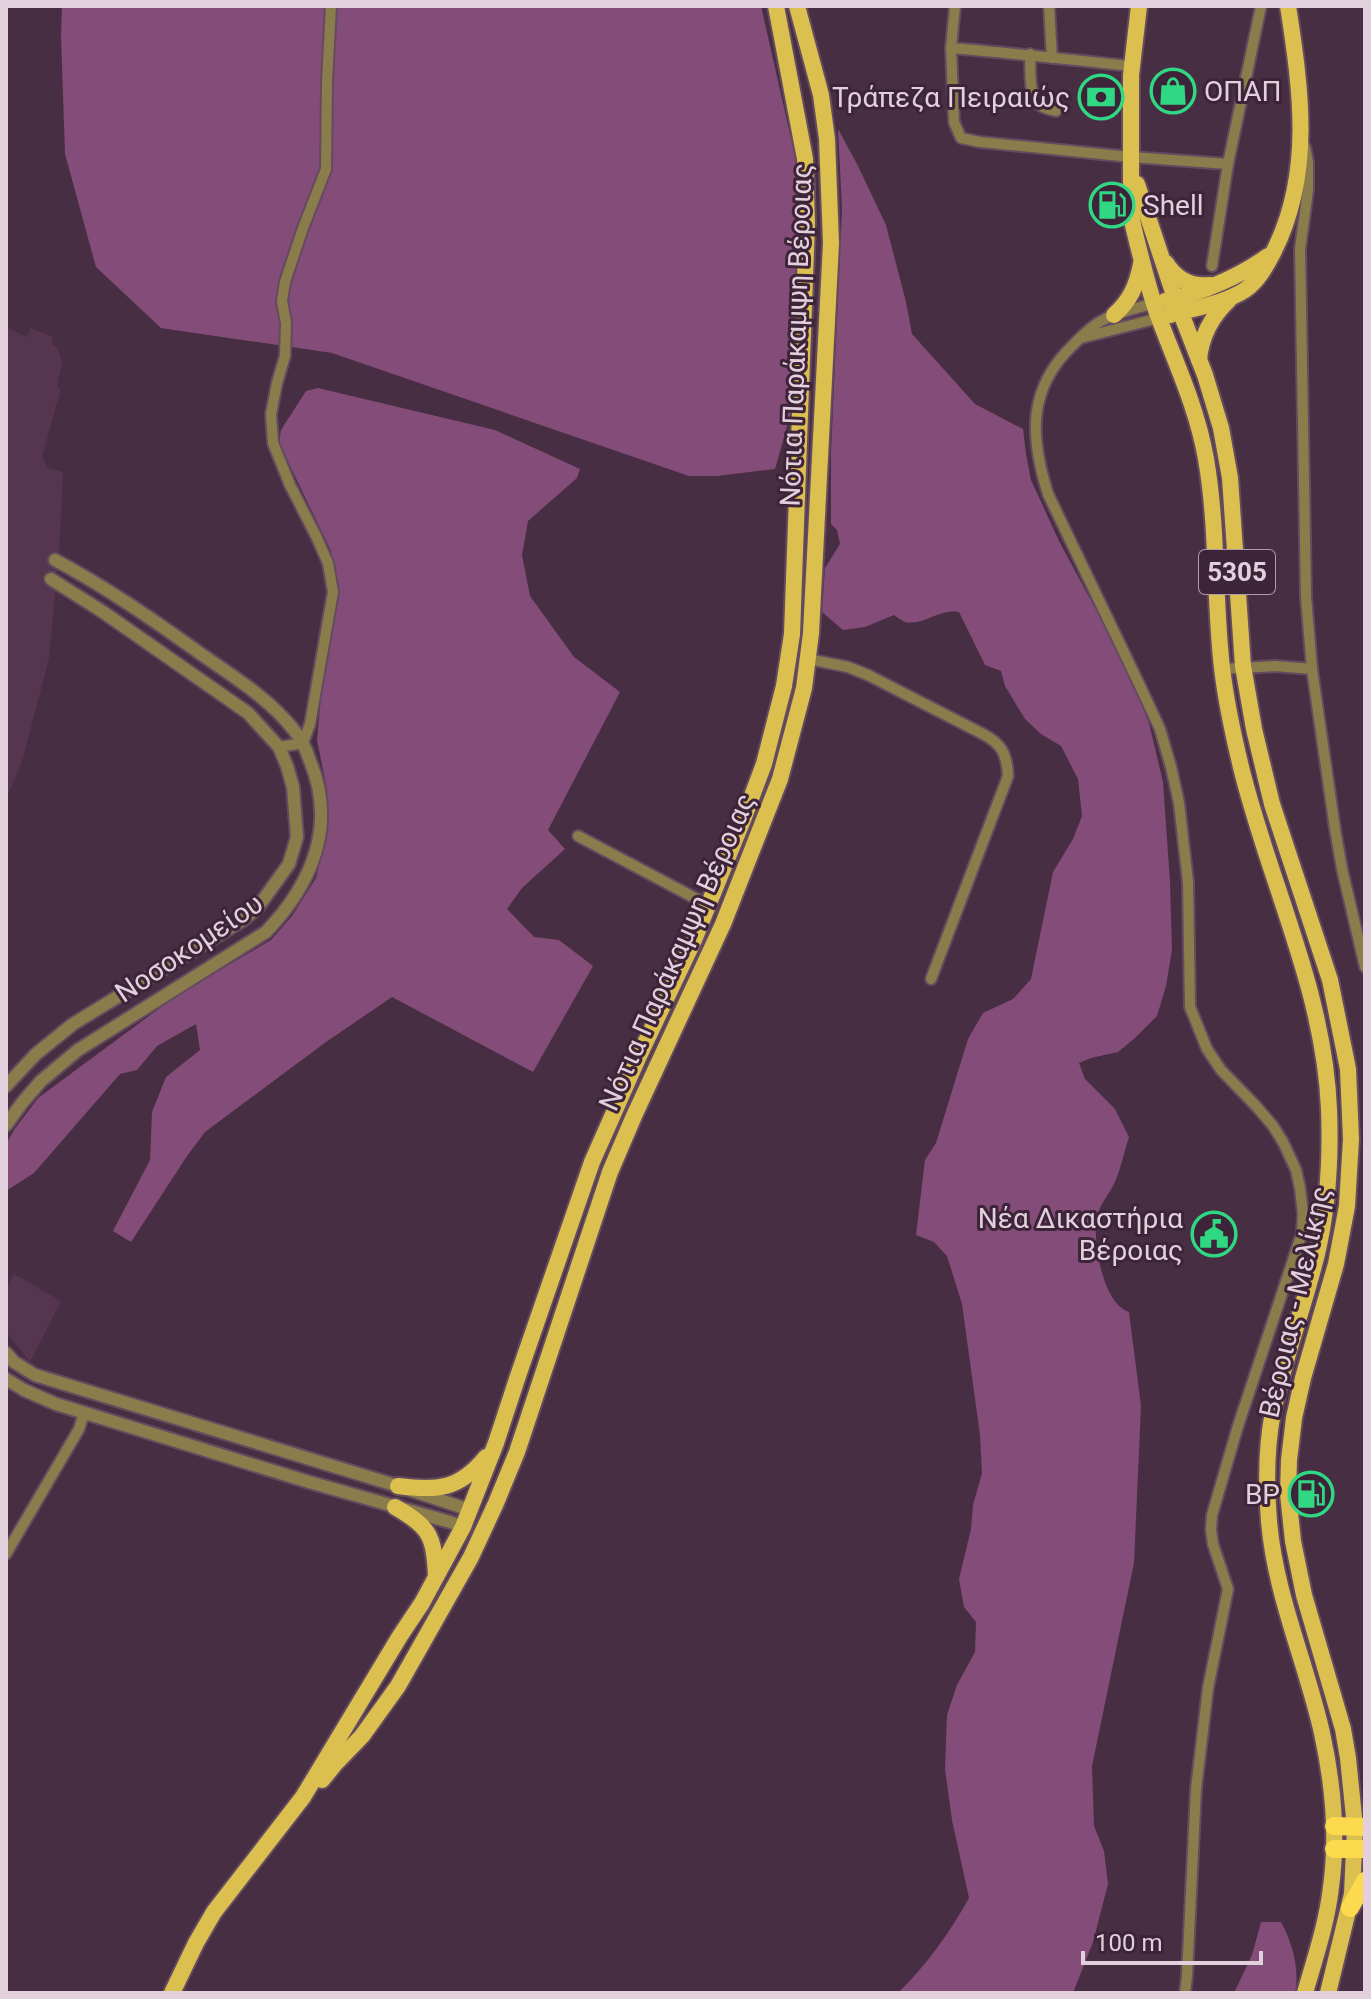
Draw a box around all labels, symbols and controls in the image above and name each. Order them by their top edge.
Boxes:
shop icon: ΟΠΑΠ [1149,67,1197,115]
bank icon: Τράπεζα Πειραιώς [1077,73,1125,121]
place label: ΟΠΑΠ [1204,75,1281,108]
place label: Τράπεζα Πειραιώς [832,81,1070,114]
street label: Νότια Παράκαμψη Βέροιας [774,163,818,507]
fuel station icon: Shell [1088,181,1136,229]
place label: Shell [1143,189,1204,222]
road number: 5305 [1199,550,1275,594]
street label: Νότια Παράκαμψη Βέροιας [592,788,762,1116]
street label: Νοσοκομείου [109,887,269,1009]
street label: Βέροιας - Μελίκης [1252,1183,1338,1421]
place label: Νέα Δικαστήρια Βέροιας [978,1202,1183,1267]
public building icon: Νέα Δικαστήρια Βέροιας [1190,1210,1238,1258]
fuel station icon: BP [1287,1470,1335,1518]
place label: BP [1245,1478,1280,1511]
scale bar [1083,1915,1261,1965]
text: 100 m [1095,1929,1162,1957]

